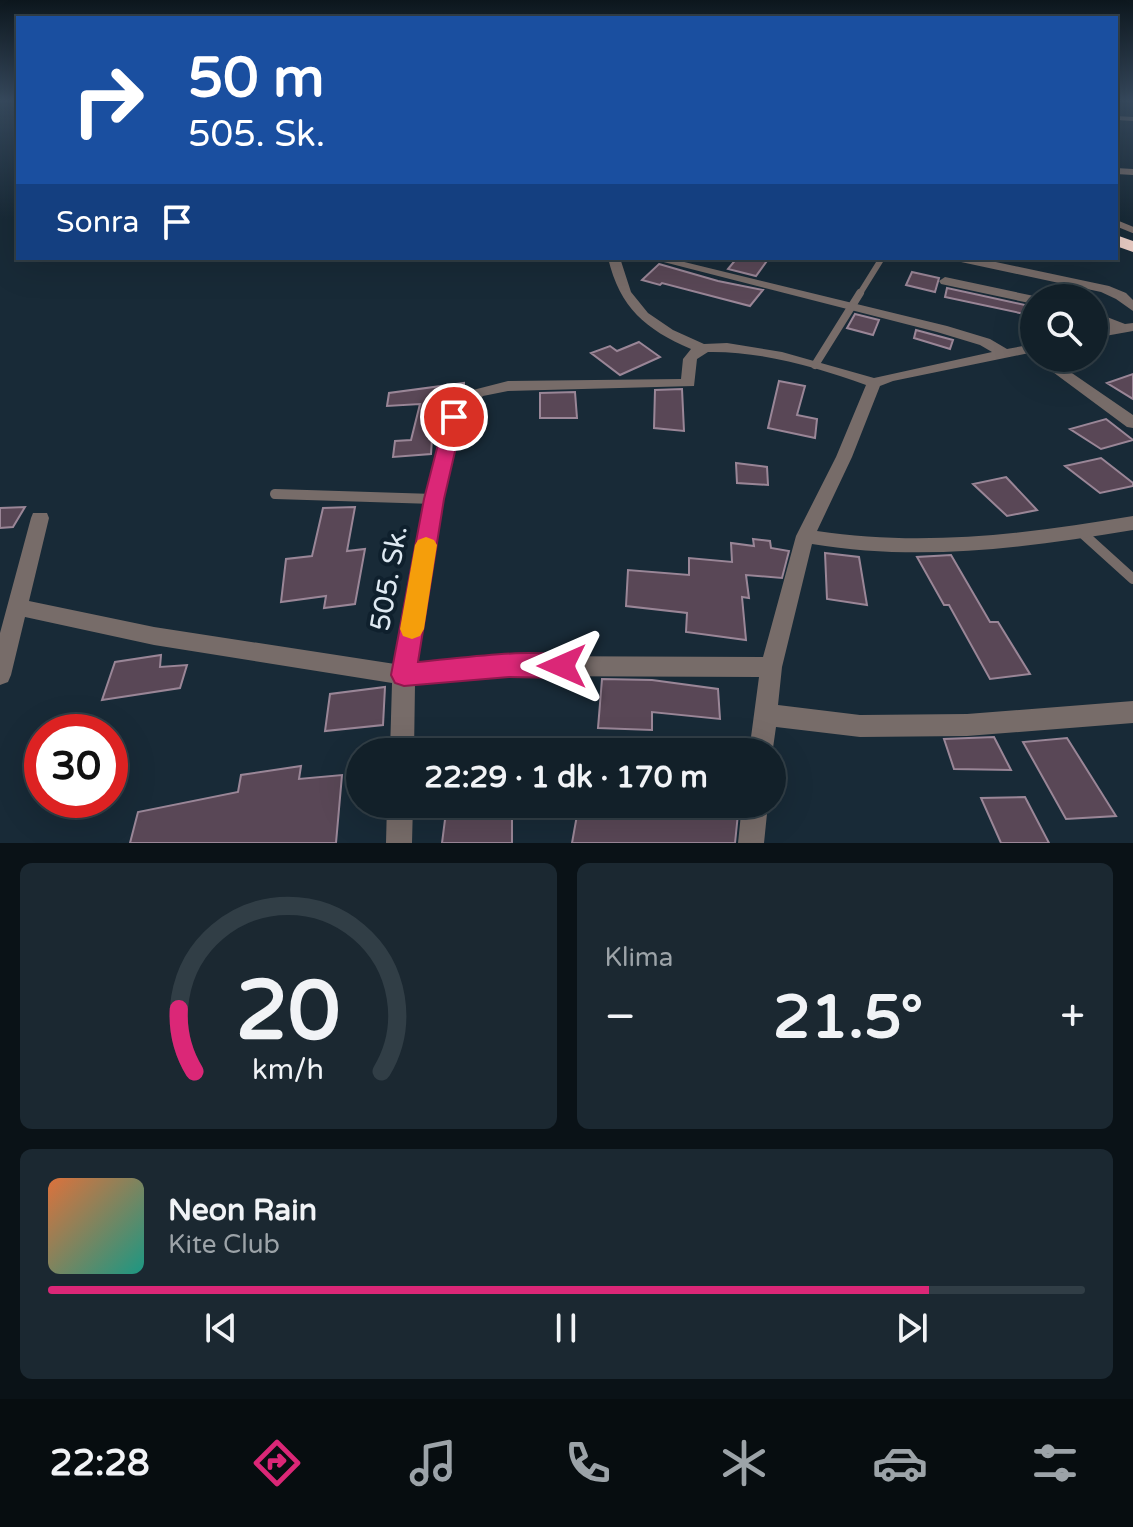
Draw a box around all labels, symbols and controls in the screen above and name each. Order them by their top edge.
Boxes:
text: 50 m [188,45,324,112]
icon: right [56,48,160,152]
text: 505. Sk. [188,113,325,156]
icon: arrive [155,200,199,244]
text: Sonra [56,204,139,241]
map controls [1020,284,1108,372]
button: search [1020,284,1108,372]
pin [420,383,488,451]
icon: arrive [432,395,476,439]
street label: 505. Sk. [363,523,415,634]
position arrow [520,624,604,708]
speed limit sign: 30 [24,714,128,818]
text: 22:29 · 1 dk · 170 m [424,759,708,796]
text: Klima [605,942,673,973]
text: 20 [236,962,340,1062]
text: 21.5° [773,982,923,1054]
text: − [605,991,636,1044]
text: + [1060,991,1085,1044]
text: km/h [252,1053,324,1087]
text: Neon Rain [168,1192,317,1229]
text: Kite Club [168,1229,280,1260]
icon: previous [199,1306,243,1350]
icon: pause [544,1306,588,1350]
icon: next [890,1306,934,1350]
icon: directions [249,1435,305,1491]
icon: music [405,1435,461,1491]
icon: phone [560,1435,616,1491]
icon: climate [716,1435,772,1491]
icon: car [872,1435,928,1491]
icon: filters [1027,1435,1083,1491]
text: 22:28 [50,1442,150,1485]

